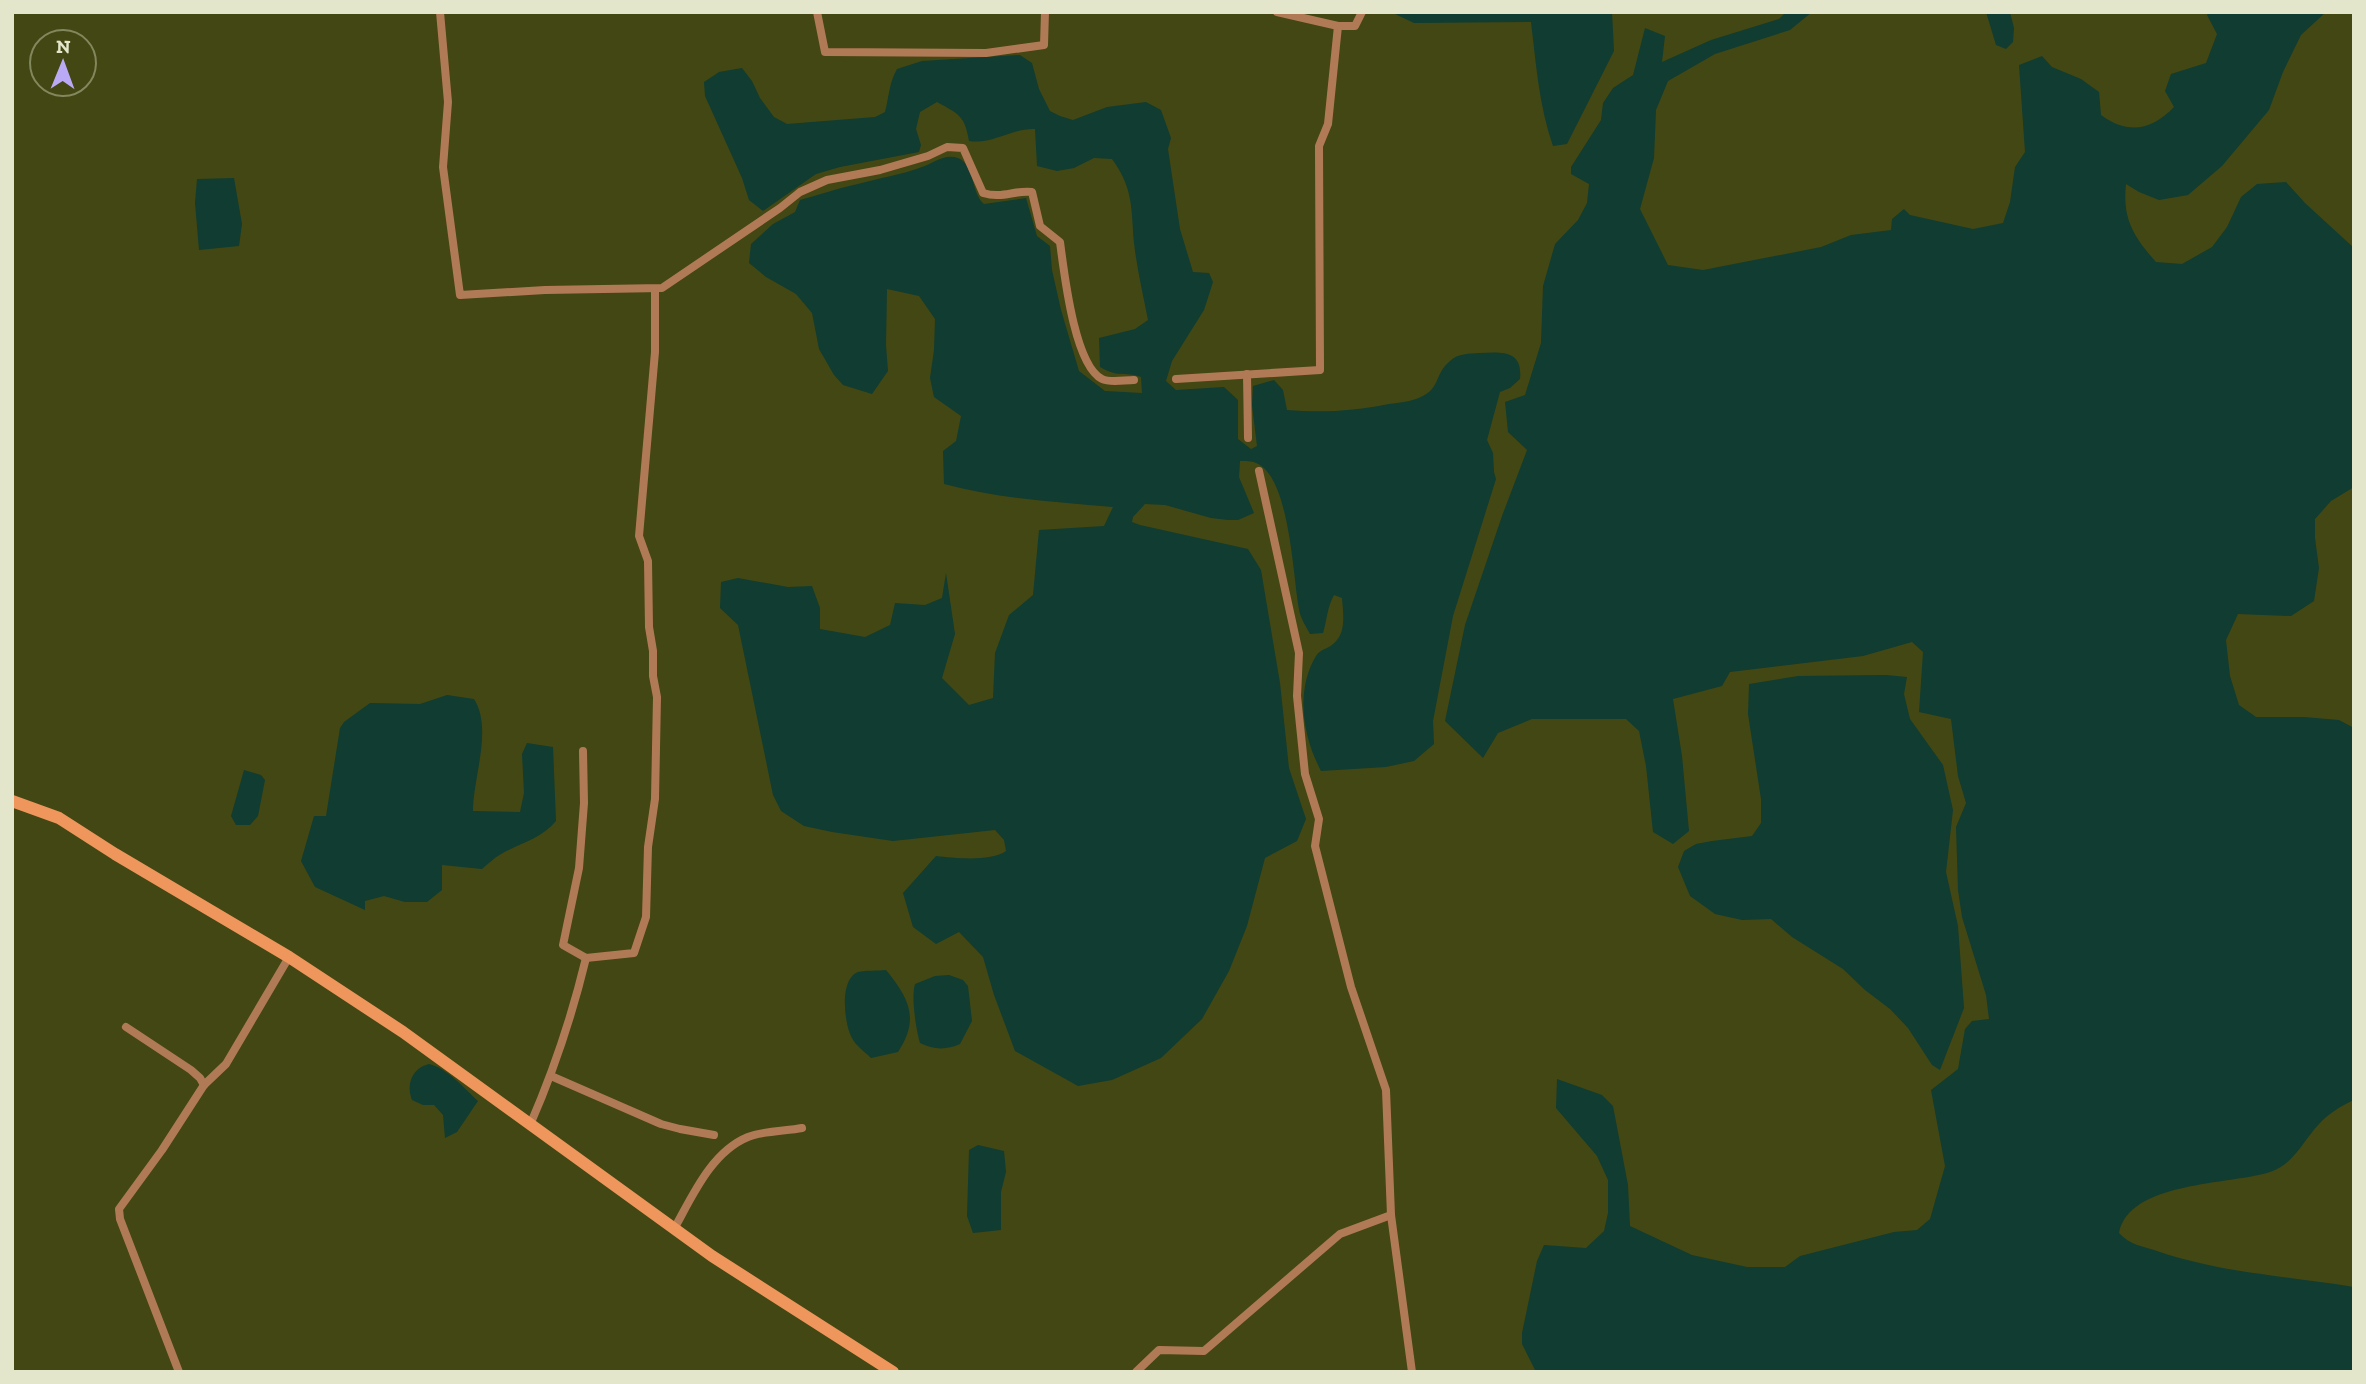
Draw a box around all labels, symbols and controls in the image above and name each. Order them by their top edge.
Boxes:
north arrow [28,28,98,98]
text: N [56,35,71,58]

